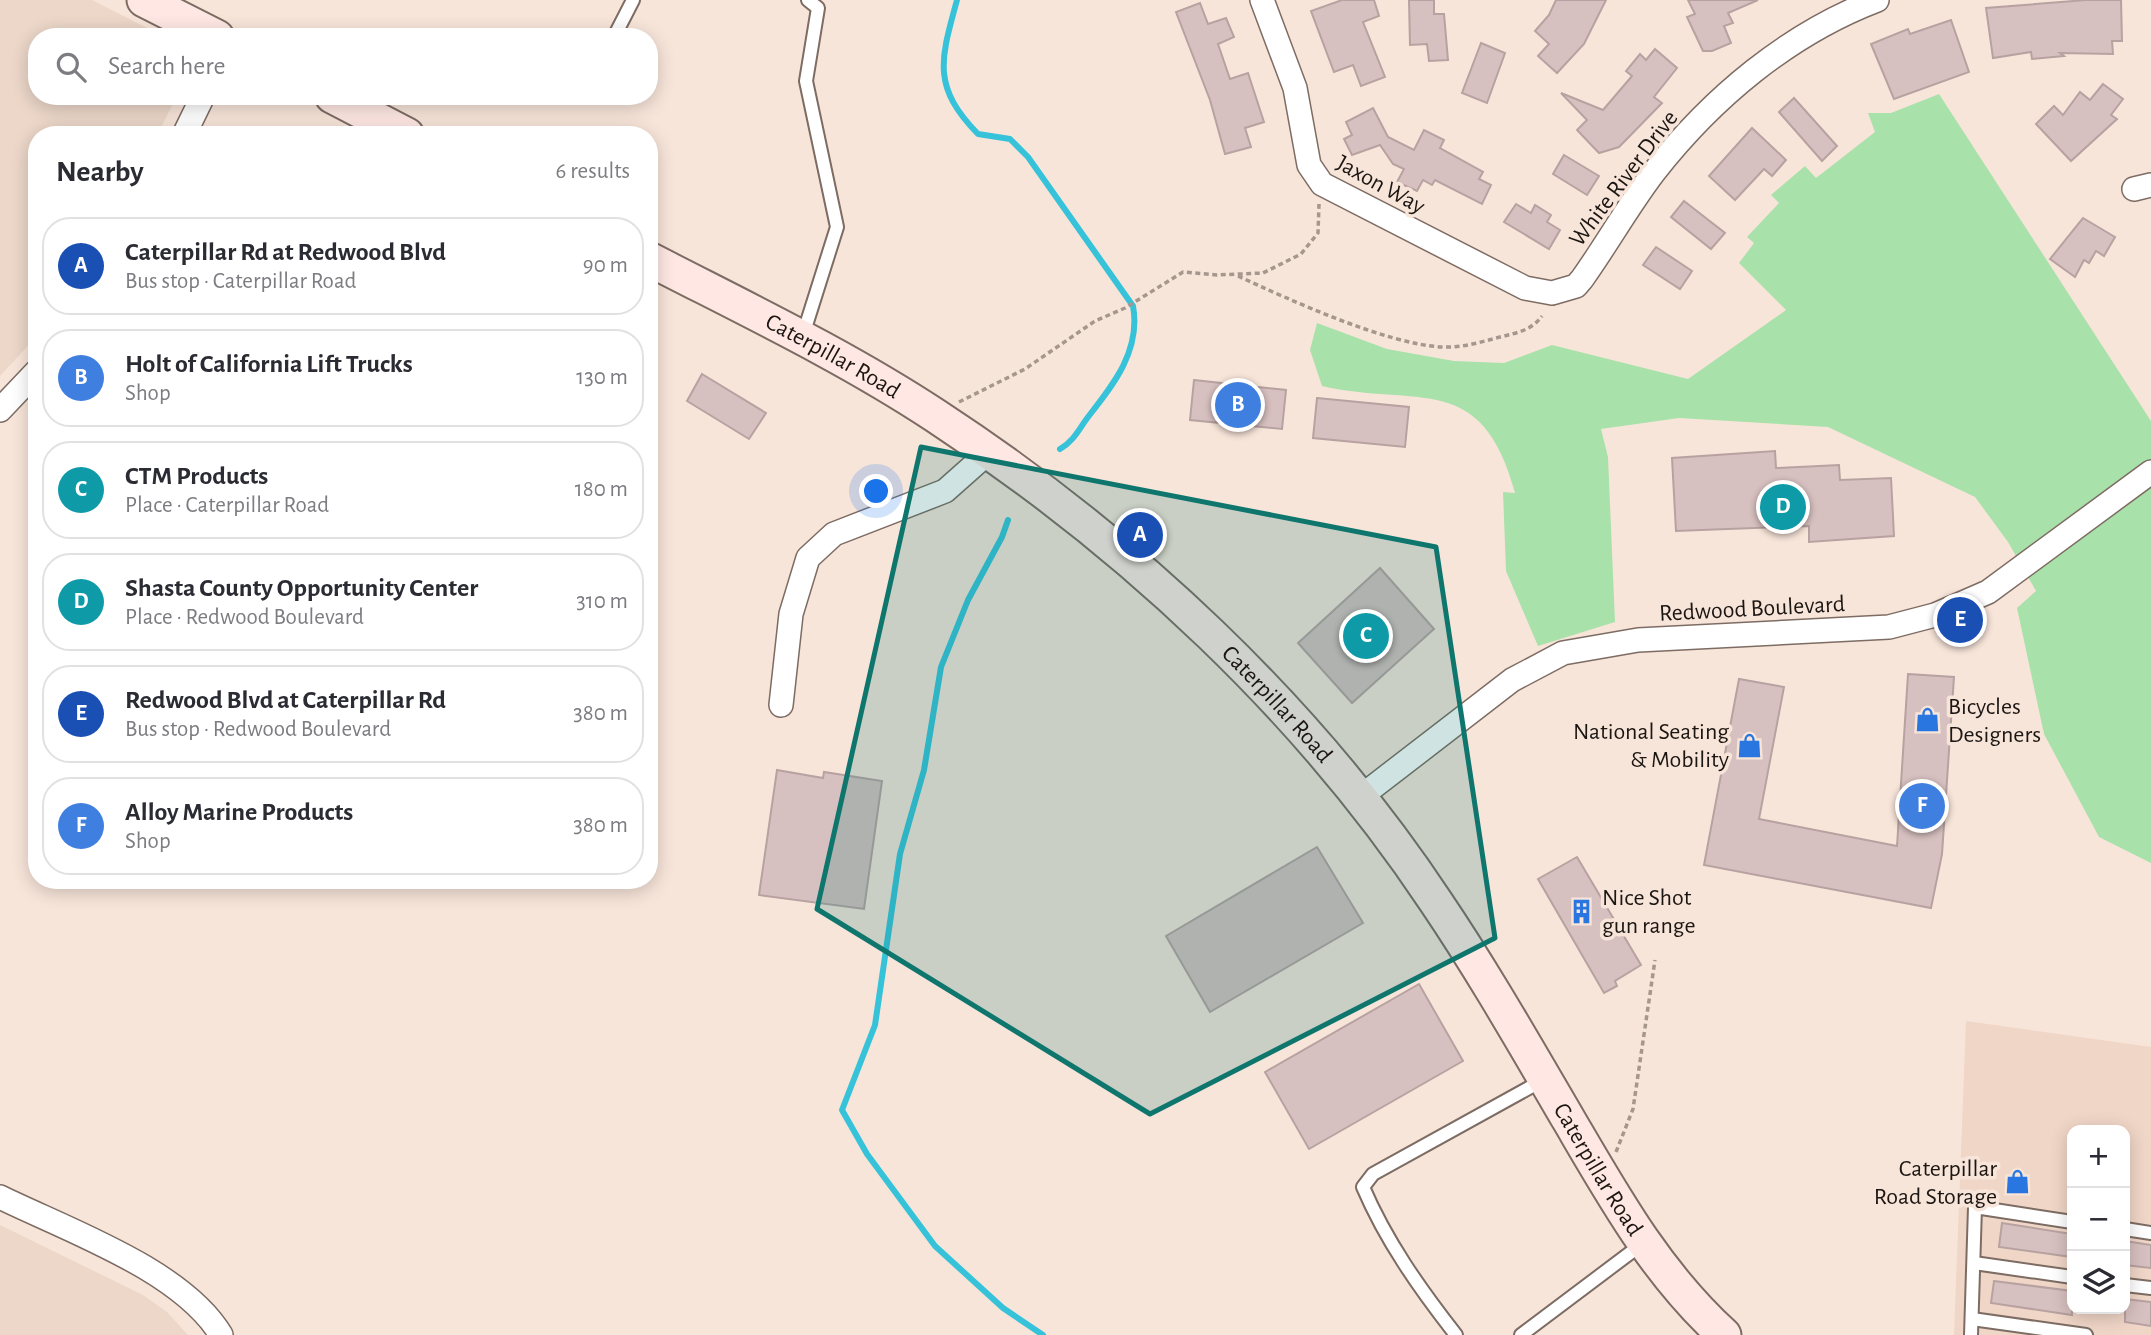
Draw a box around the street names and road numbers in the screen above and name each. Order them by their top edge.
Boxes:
street label: White River Drive [1565,106,1683,251]
street label: Jaxon Way [1332,151,1429,219]
street label: Caterpillar Road [761,310,904,403]
street label: Redwood Boulevard [1658,592,1846,626]
street label: Caterpillar Road [1217,641,1337,767]
street label: Caterpillar Road [1549,1099,1647,1240]

